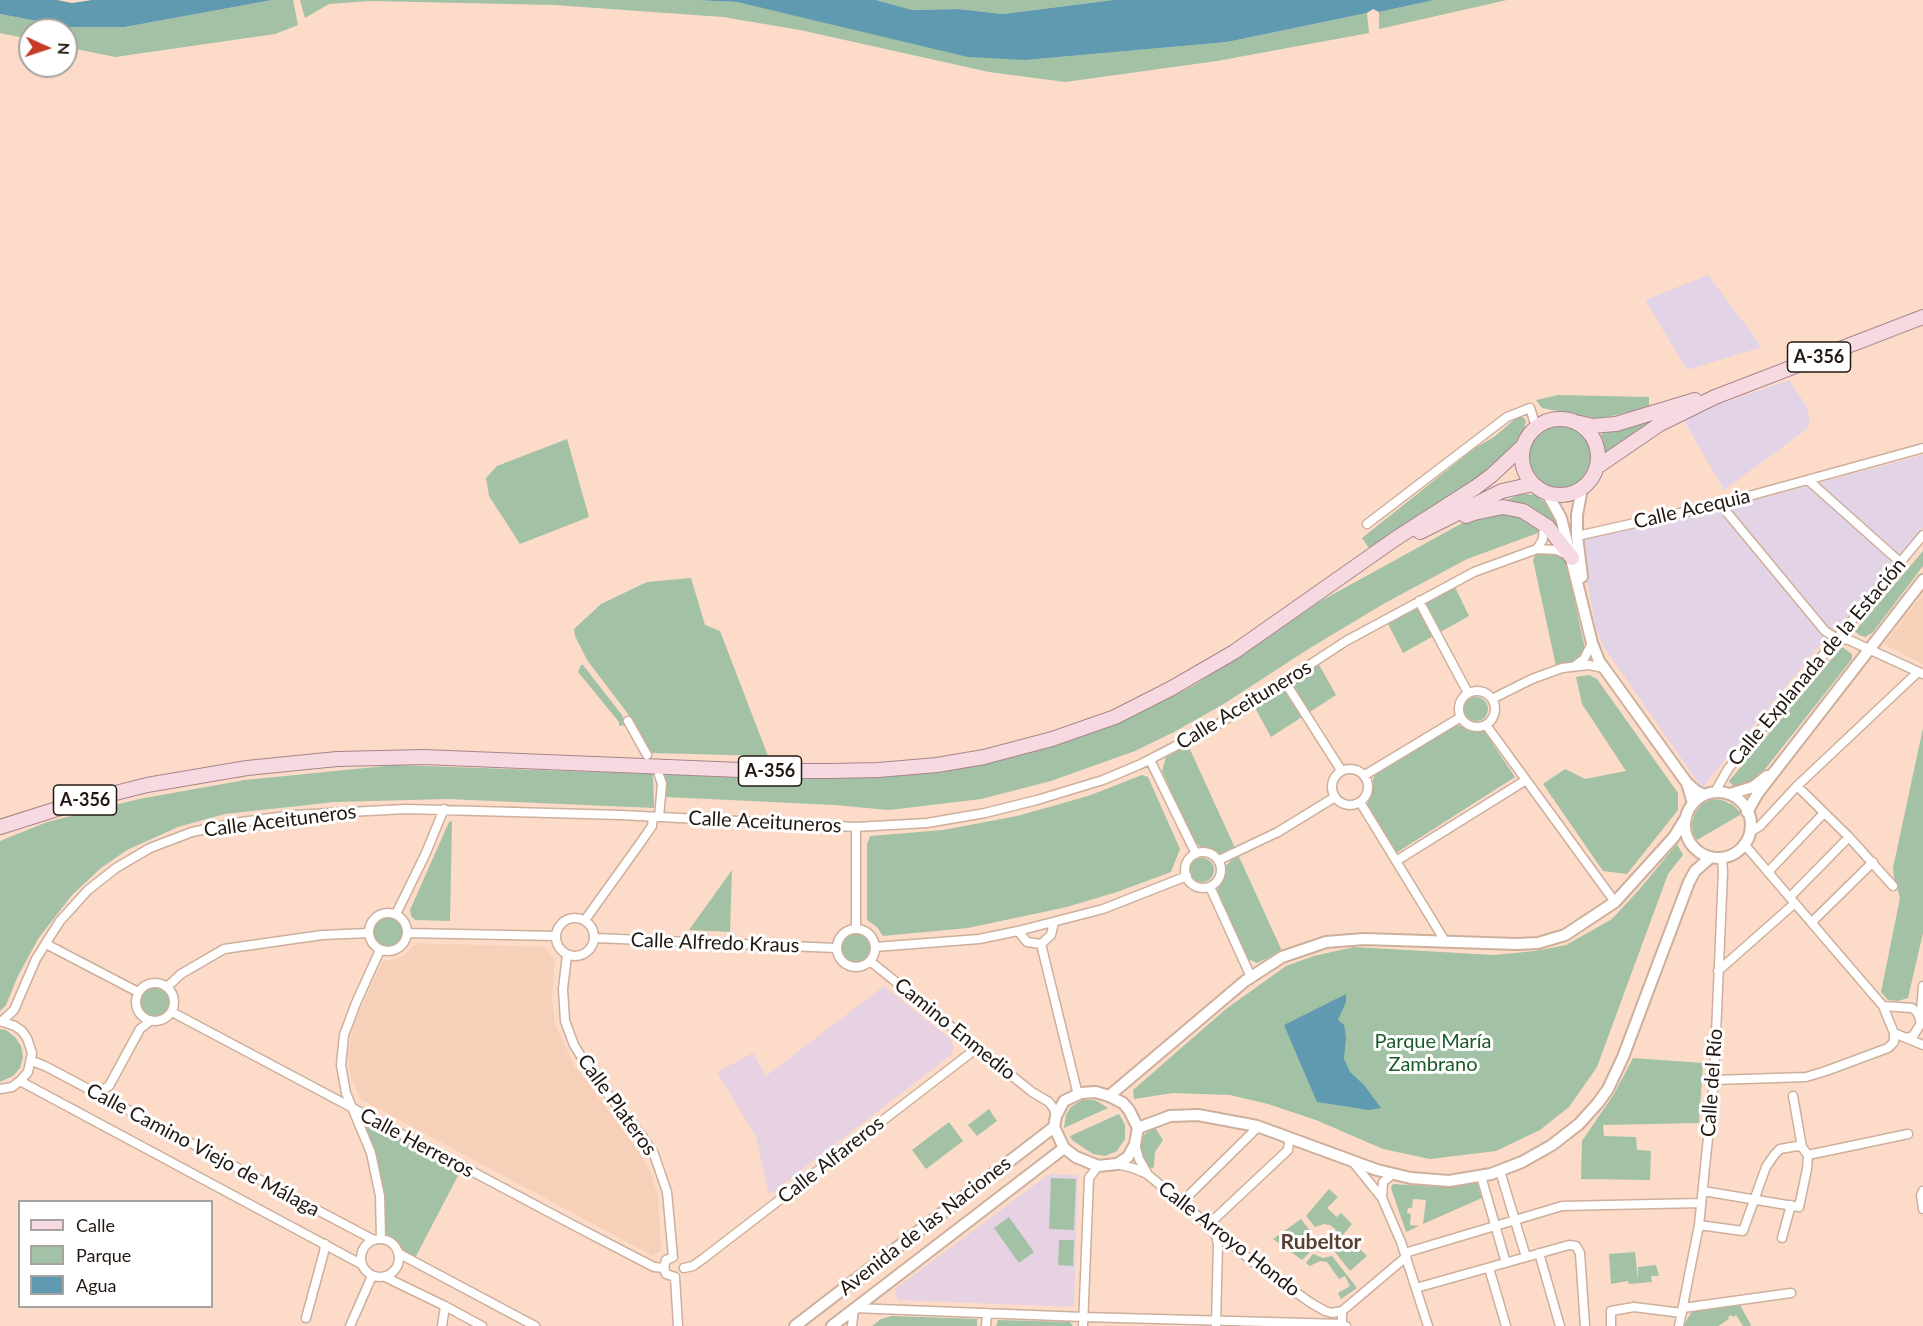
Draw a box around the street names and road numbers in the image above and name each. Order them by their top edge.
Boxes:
road number: A-356 [1788,342,1850,372]
street label: Calle Acequia [1631,484,1753,534]
street label: Calle Explanada de la Estación [1723,553,1911,771]
street label: Calle Aceituneros [1172,655,1316,755]
road number: A-356 [738,756,802,786]
road number: A-356 [54,785,116,815]
street label: Calle Aceituneros [202,800,358,842]
street label: Calle Aceituneros [688,806,842,838]
street label: Calle Alfredo Kraus [630,928,800,958]
street label: Camino Enmedio [890,973,1020,1085]
street label: Calle del Río [1696,1028,1728,1138]
street label: Calle Plateros [572,1050,662,1160]
street label: Calle Camino Viejo de Málaga [82,1078,324,1222]
street label: Calle Herreros [356,1103,478,1183]
street label: Calle Alfareros [773,1111,889,1209]
street label: Avenida de las Naciones [834,1151,1016,1301]
street label: Calle Arroyo Hondo [1153,1176,1305,1302]

